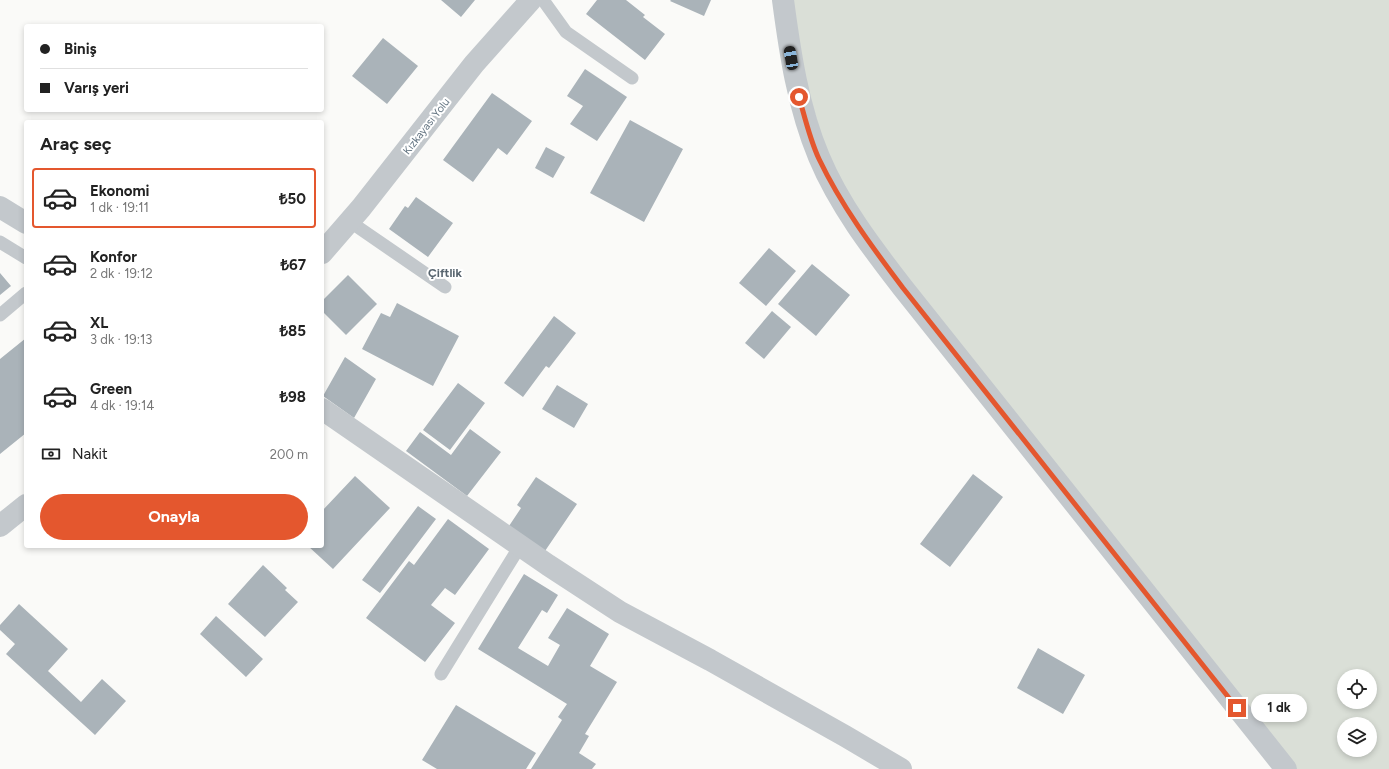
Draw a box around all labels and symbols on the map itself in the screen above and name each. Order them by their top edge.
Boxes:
car [783,45,799,71]
route start [790,88,808,106]
street label: Kızkayası Yolu [400,96,452,157]
district label: Çiftlik [428,266,463,280]
callout: 1 dk [1251,694,1307,722]
route end [1228,699,1246,717]

